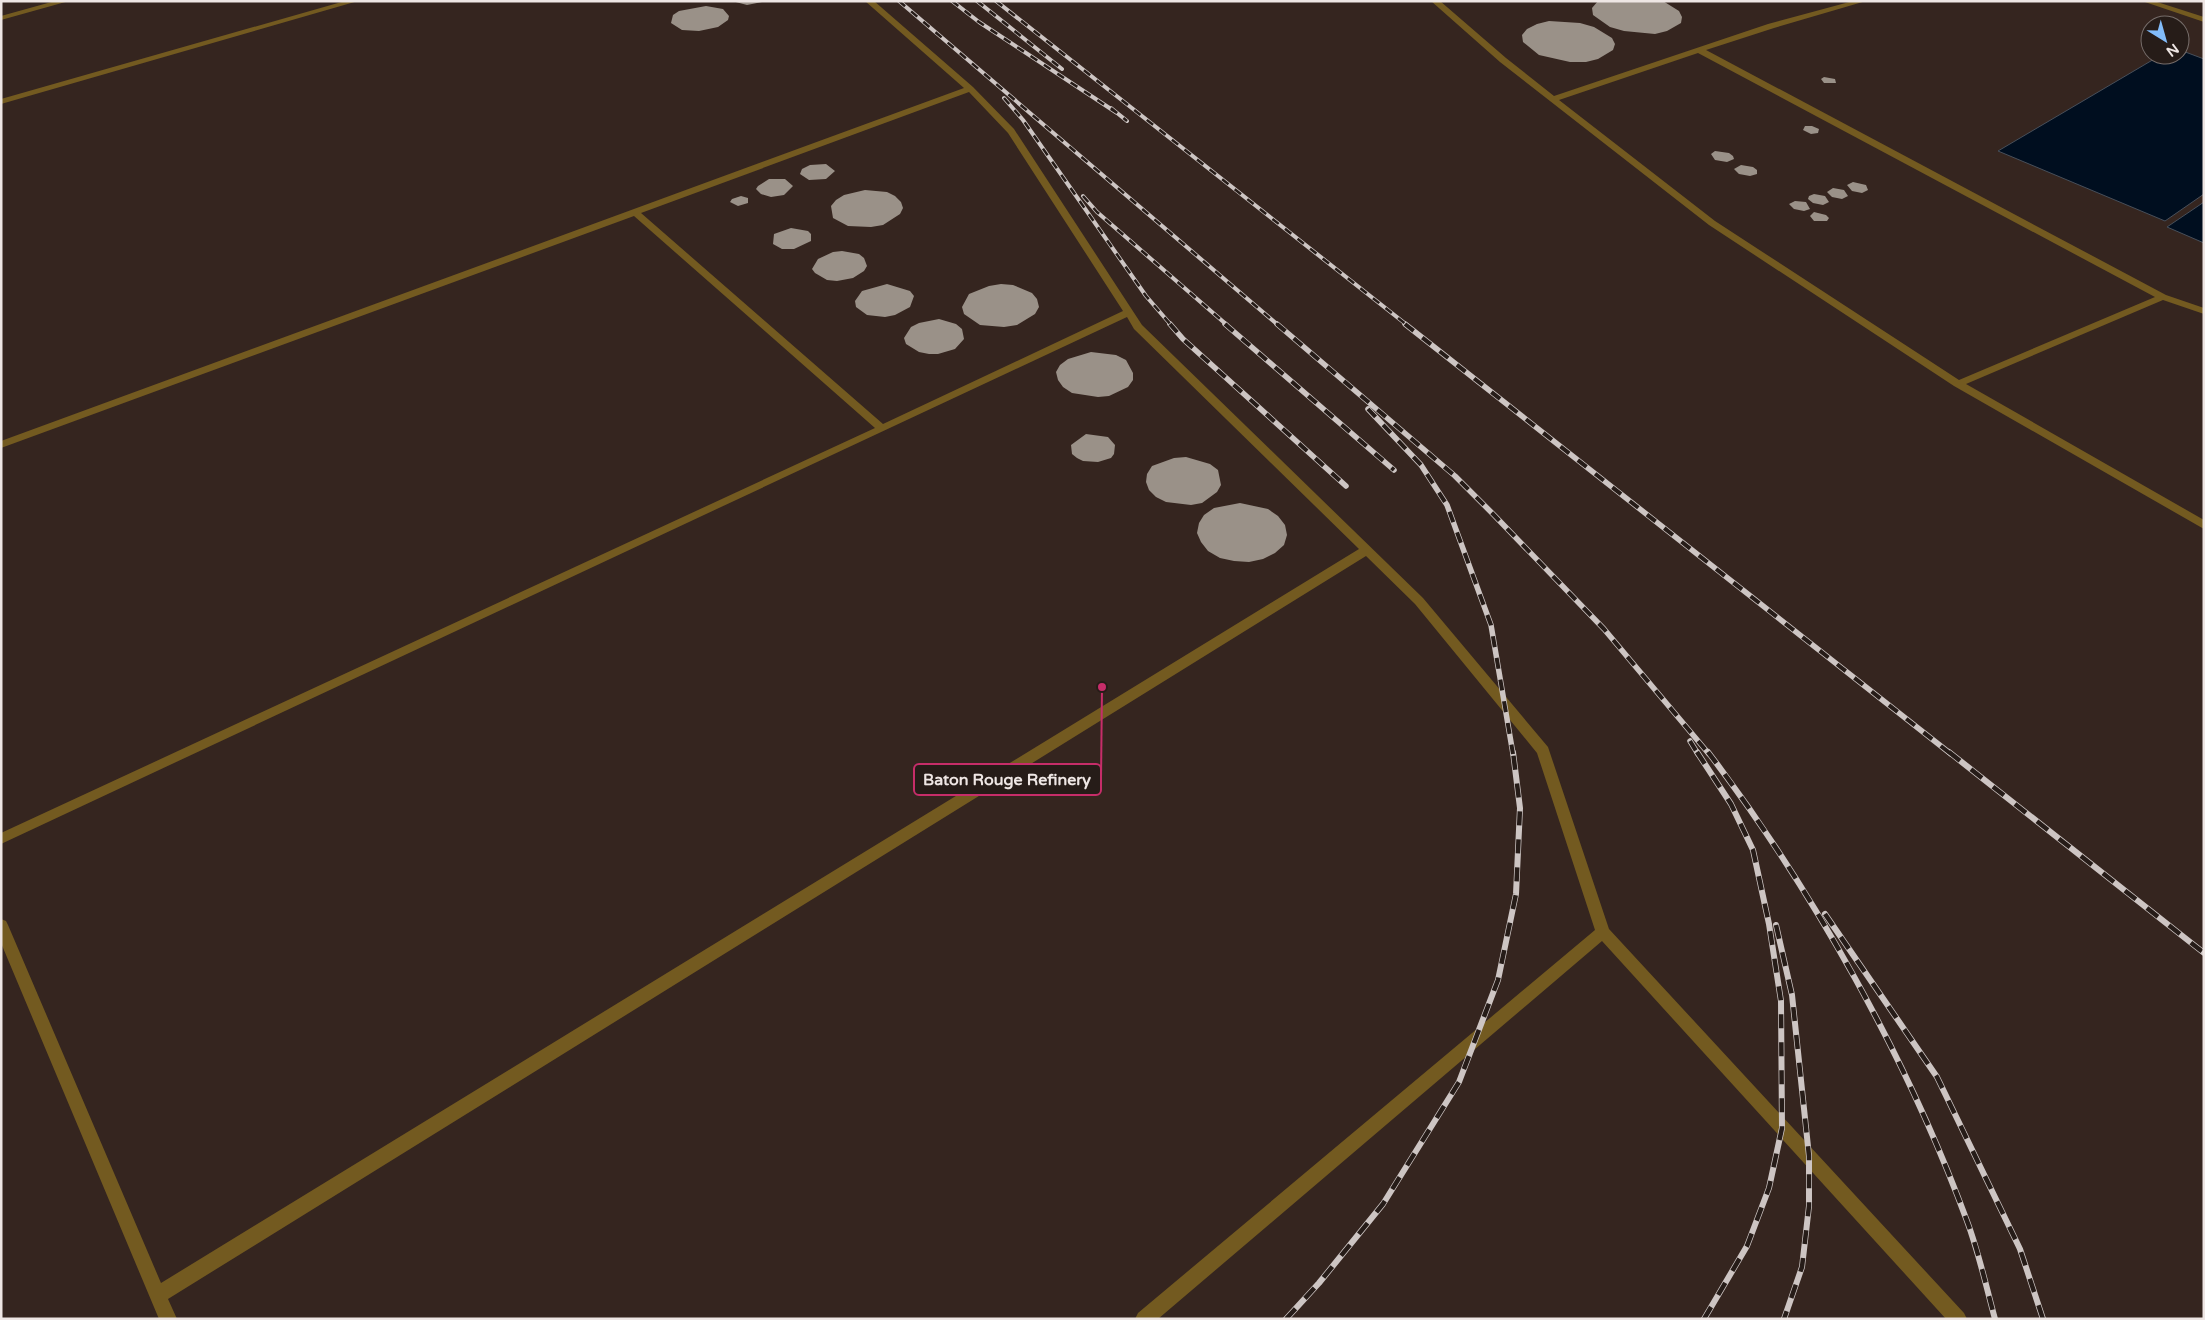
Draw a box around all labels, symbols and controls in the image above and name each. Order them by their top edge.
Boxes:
north arrow [2140,15,2190,65]
text: N [2163,40,2182,60]
callout: Baton Rouge Refinery [914,764,1101,795]
text: Baton Rouge Refinery [923,770,1091,790]

